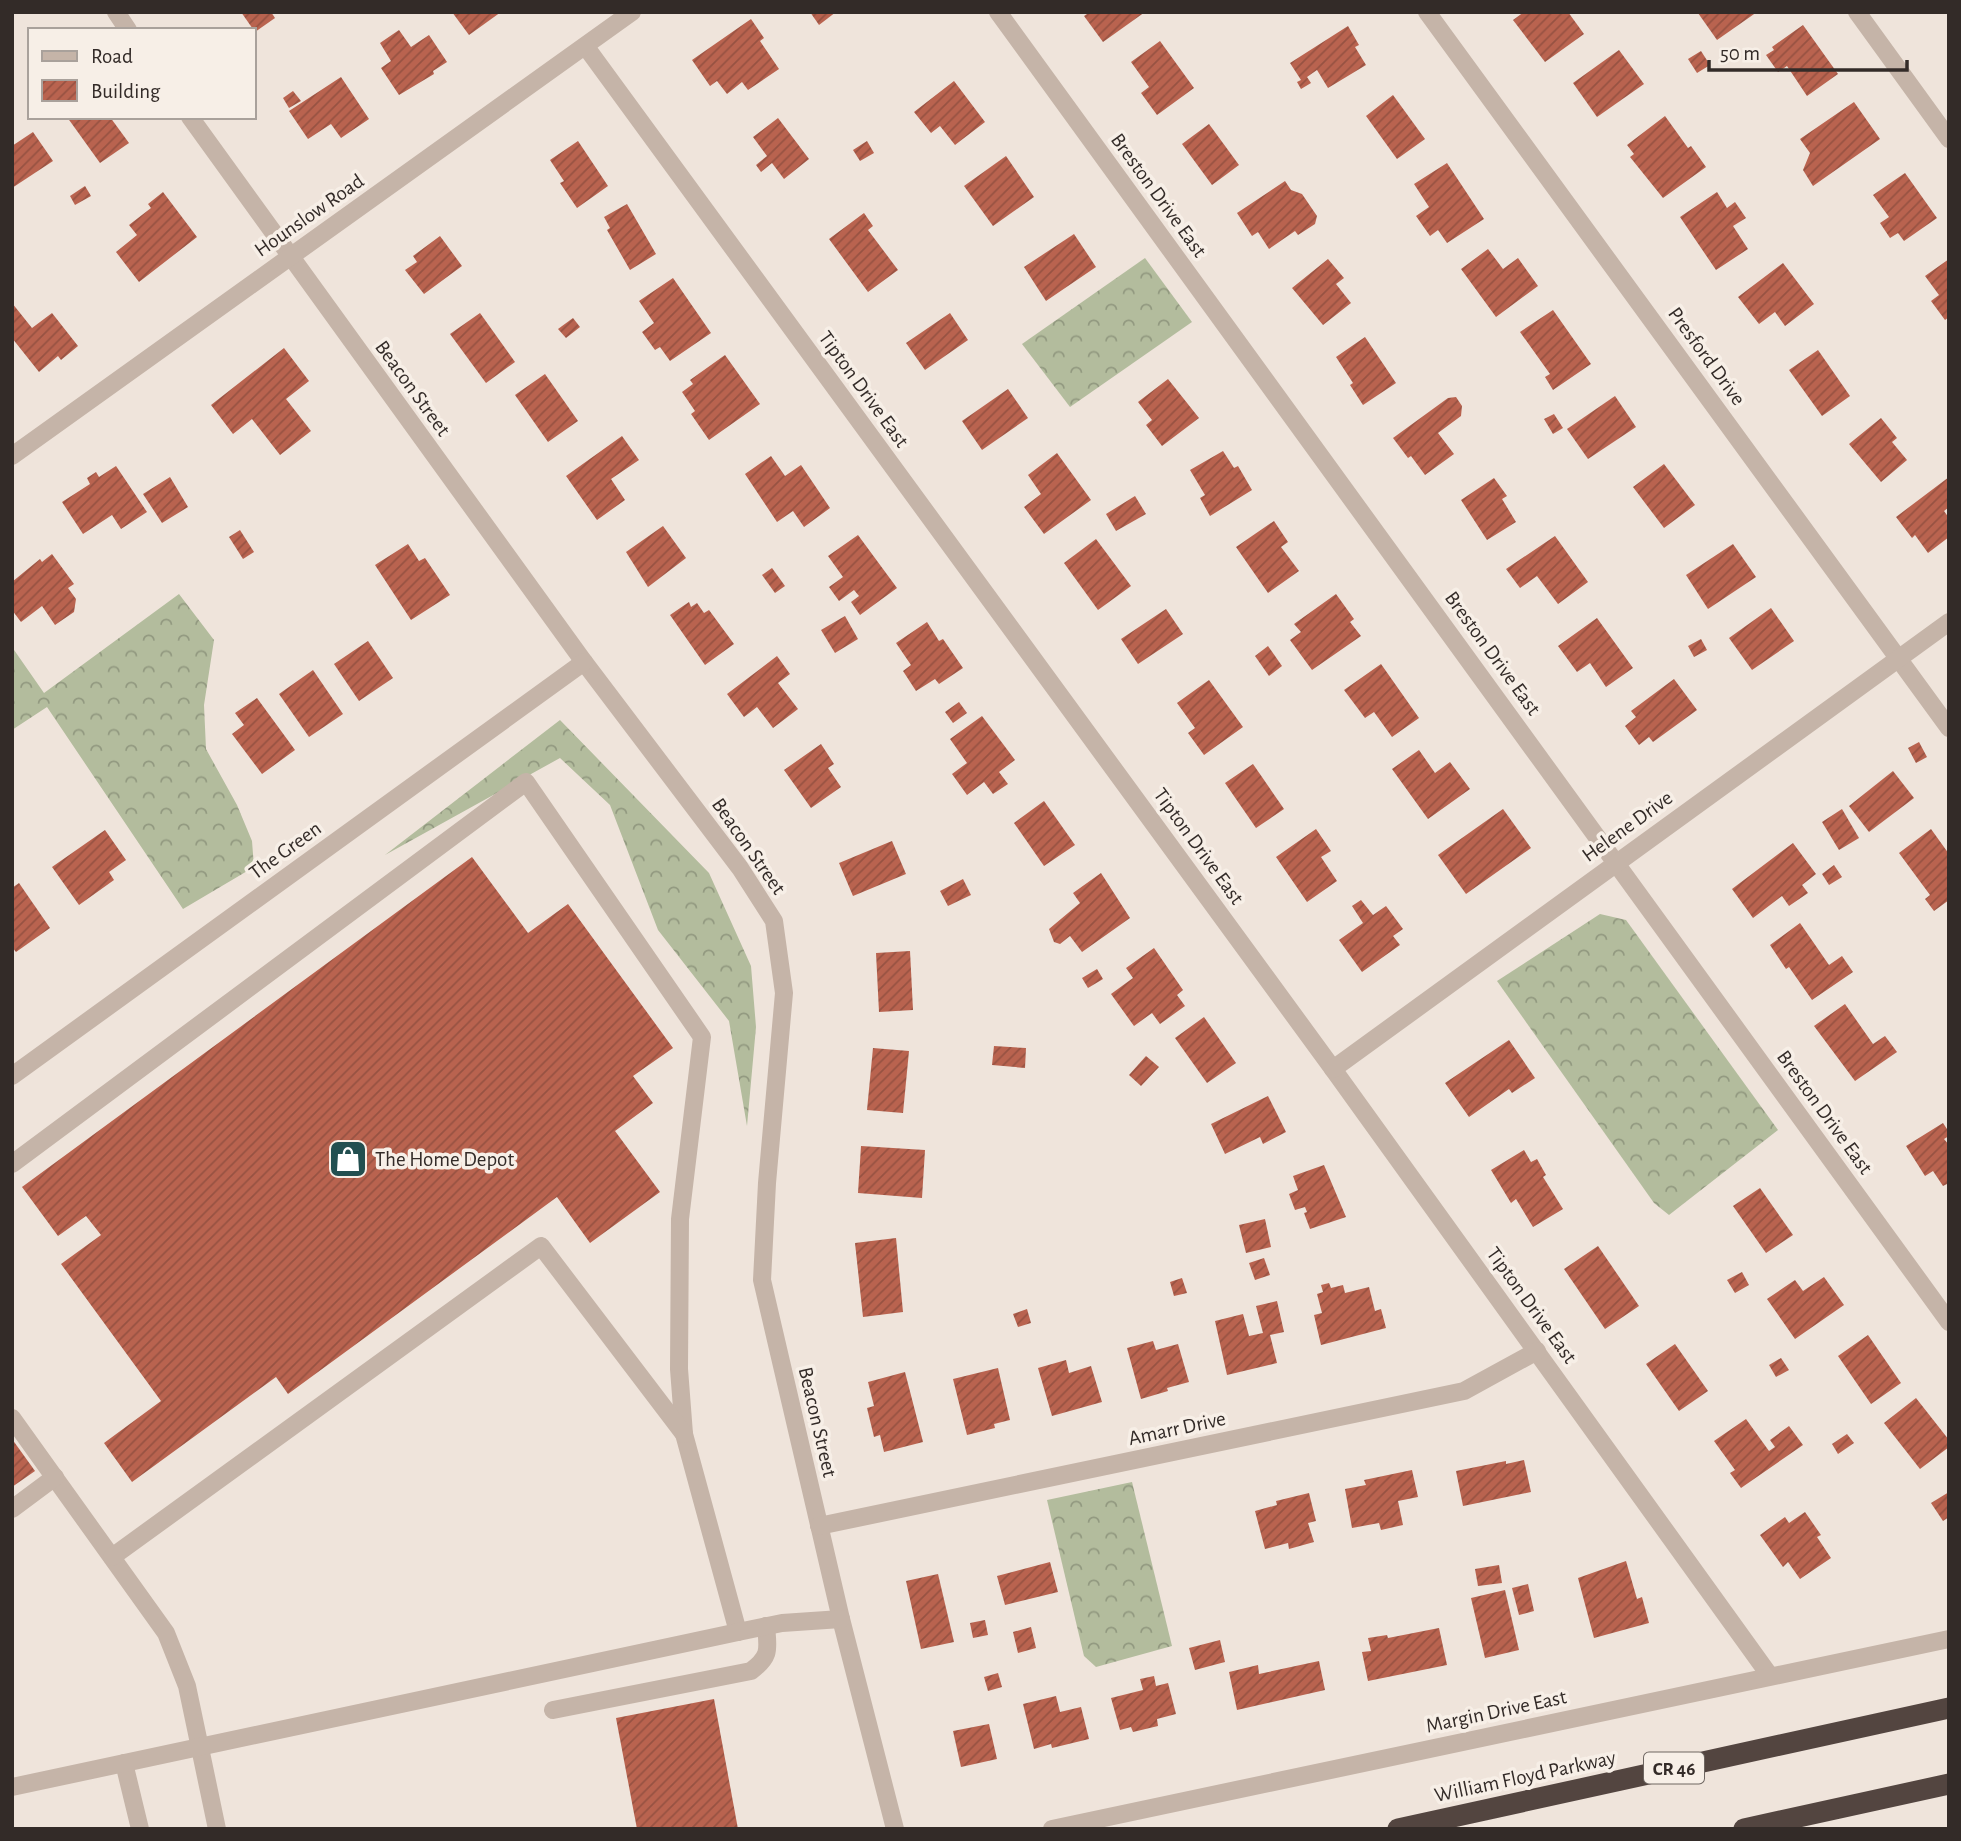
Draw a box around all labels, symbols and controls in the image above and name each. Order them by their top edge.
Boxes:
legend [28,28,256,119]
scale bar [1709,28,1907,72]
text: 50 m [1720,43,1760,64]
text: Road [91,46,133,67]
text: Building [91,81,161,102]
street label: Breston Drive East [1107,130,1210,261]
street label: Hounslow Road [251,170,368,261]
street label: Presford Drive [1664,303,1749,409]
street label: Tipton Drive East [815,327,913,451]
street label: Beacon Street [371,337,454,440]
street label: Breston Drive East [1441,588,1544,719]
street label: Tipton Drive East [1150,784,1248,908]
street label: Helene Drive [1578,787,1676,866]
street label: Beacon Street [708,794,790,899]
street label: The Green [245,817,325,883]
street label: Breston Drive East [1773,1047,1876,1178]
shop icon: The Home Depot [327,1138,369,1180]
place label: The Home Depot [375,1149,514,1170]
street label: Tipton Drive East [1483,1243,1581,1367]
street label: Beacon Street [795,1365,840,1479]
street label: Amarr Drive [1127,1408,1228,1449]
street label: Margin Drive East [1424,1686,1569,1737]
street label: William Floyd Parkway [1433,1747,1618,1806]
road number: CR 46 [1644,1752,1704,1784]

